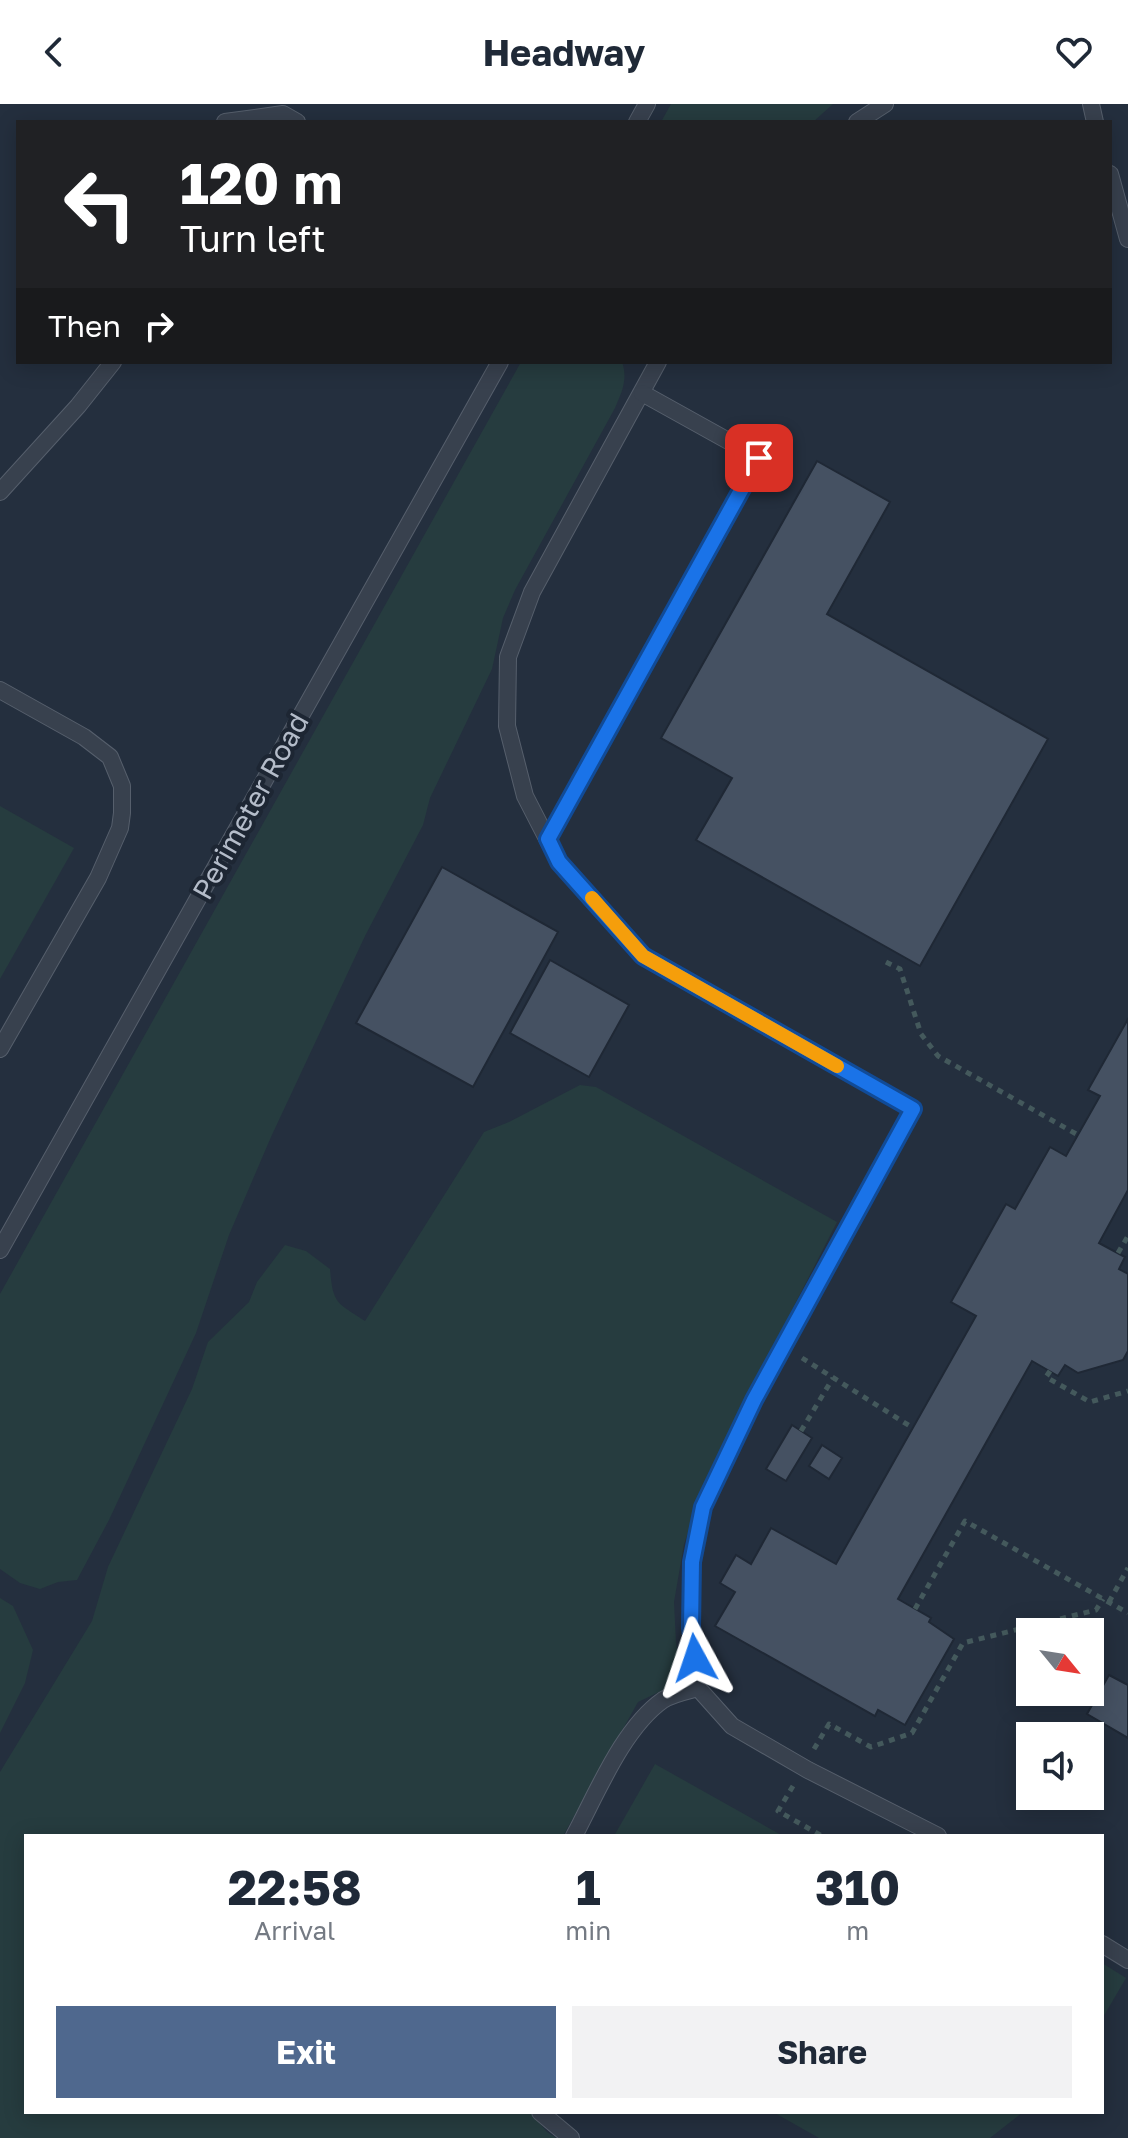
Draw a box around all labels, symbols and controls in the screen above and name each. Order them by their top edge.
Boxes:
icon: back [32,30,76,74]
icon: heart [1052,30,1096,74]
text: Headway [483,31,645,74]
text: 120 m [180,149,342,216]
icon: left [48,152,152,256]
text: Turn left [180,217,326,260]
icon: right [137,304,181,348]
text: Then [48,308,121,344]
pin [725,424,793,492]
icon: arrive [737,436,781,480]
street label: Perimeter Road [185,707,315,905]
position arrow [653,1616,737,1700]
north arrow [1016,1618,1104,1706]
map controls [1016,1618,1104,1810]
button: sound [1016,1722,1104,1810]
text: 22:58 [228,1858,362,1916]
text: 1 [576,1858,601,1916]
text: 310 [815,1858,900,1916]
text: Arrival [254,1915,335,1946]
text: min [565,1915,611,1946]
text: m [846,1915,869,1946]
button: Exit [56,2006,556,2098]
button: Share [572,2006,1072,2098]

